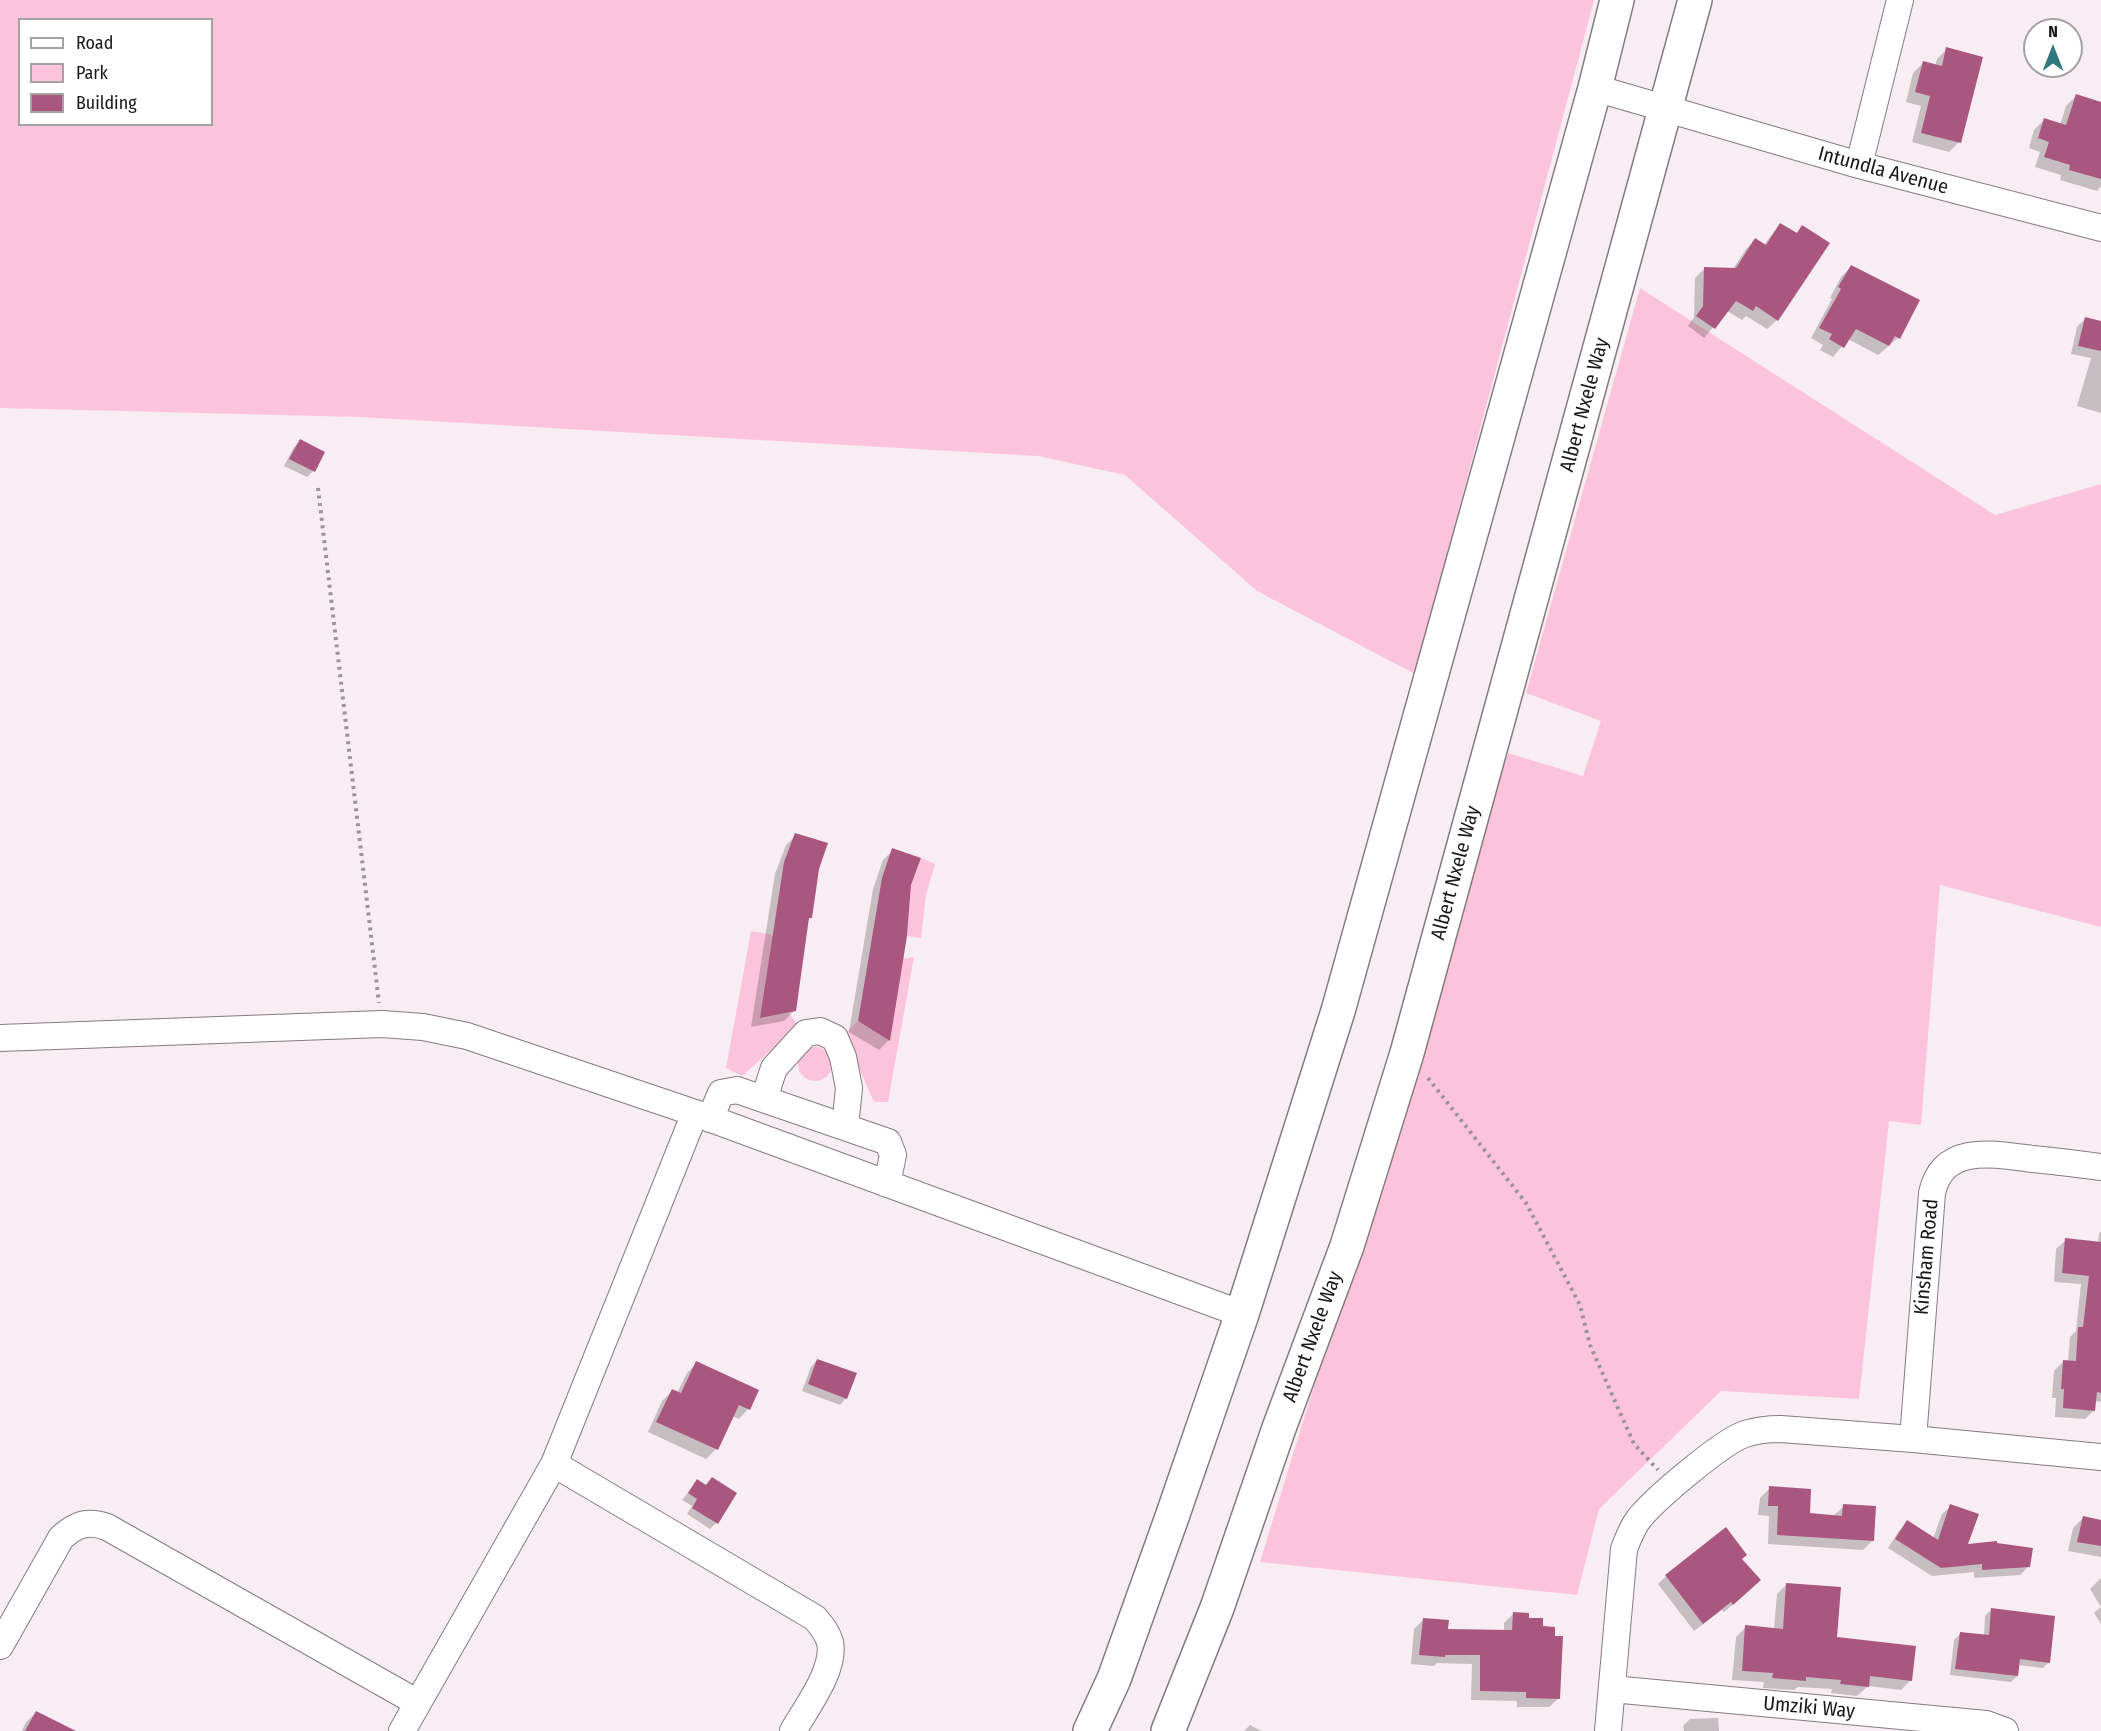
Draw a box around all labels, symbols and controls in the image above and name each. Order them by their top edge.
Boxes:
legend [18,18,213,126]
north arrow [2023,18,2083,78]
text: N [2048,22,2058,41]
text: Road [76,32,113,54]
text: Park [76,62,108,84]
text: Building [76,92,137,114]
street label: Intundla Avenue [1815,142,1951,200]
street label: Albert Nxele Way [1556,335,1614,475]
street label: Albert Nxele Way [1427,803,1485,943]
street label: Kinsham Road [1910,1198,1944,1316]
street label: Albert Nxele Way [1278,1268,1348,1406]
street label: Umziki Way [1762,1692,1856,1724]

